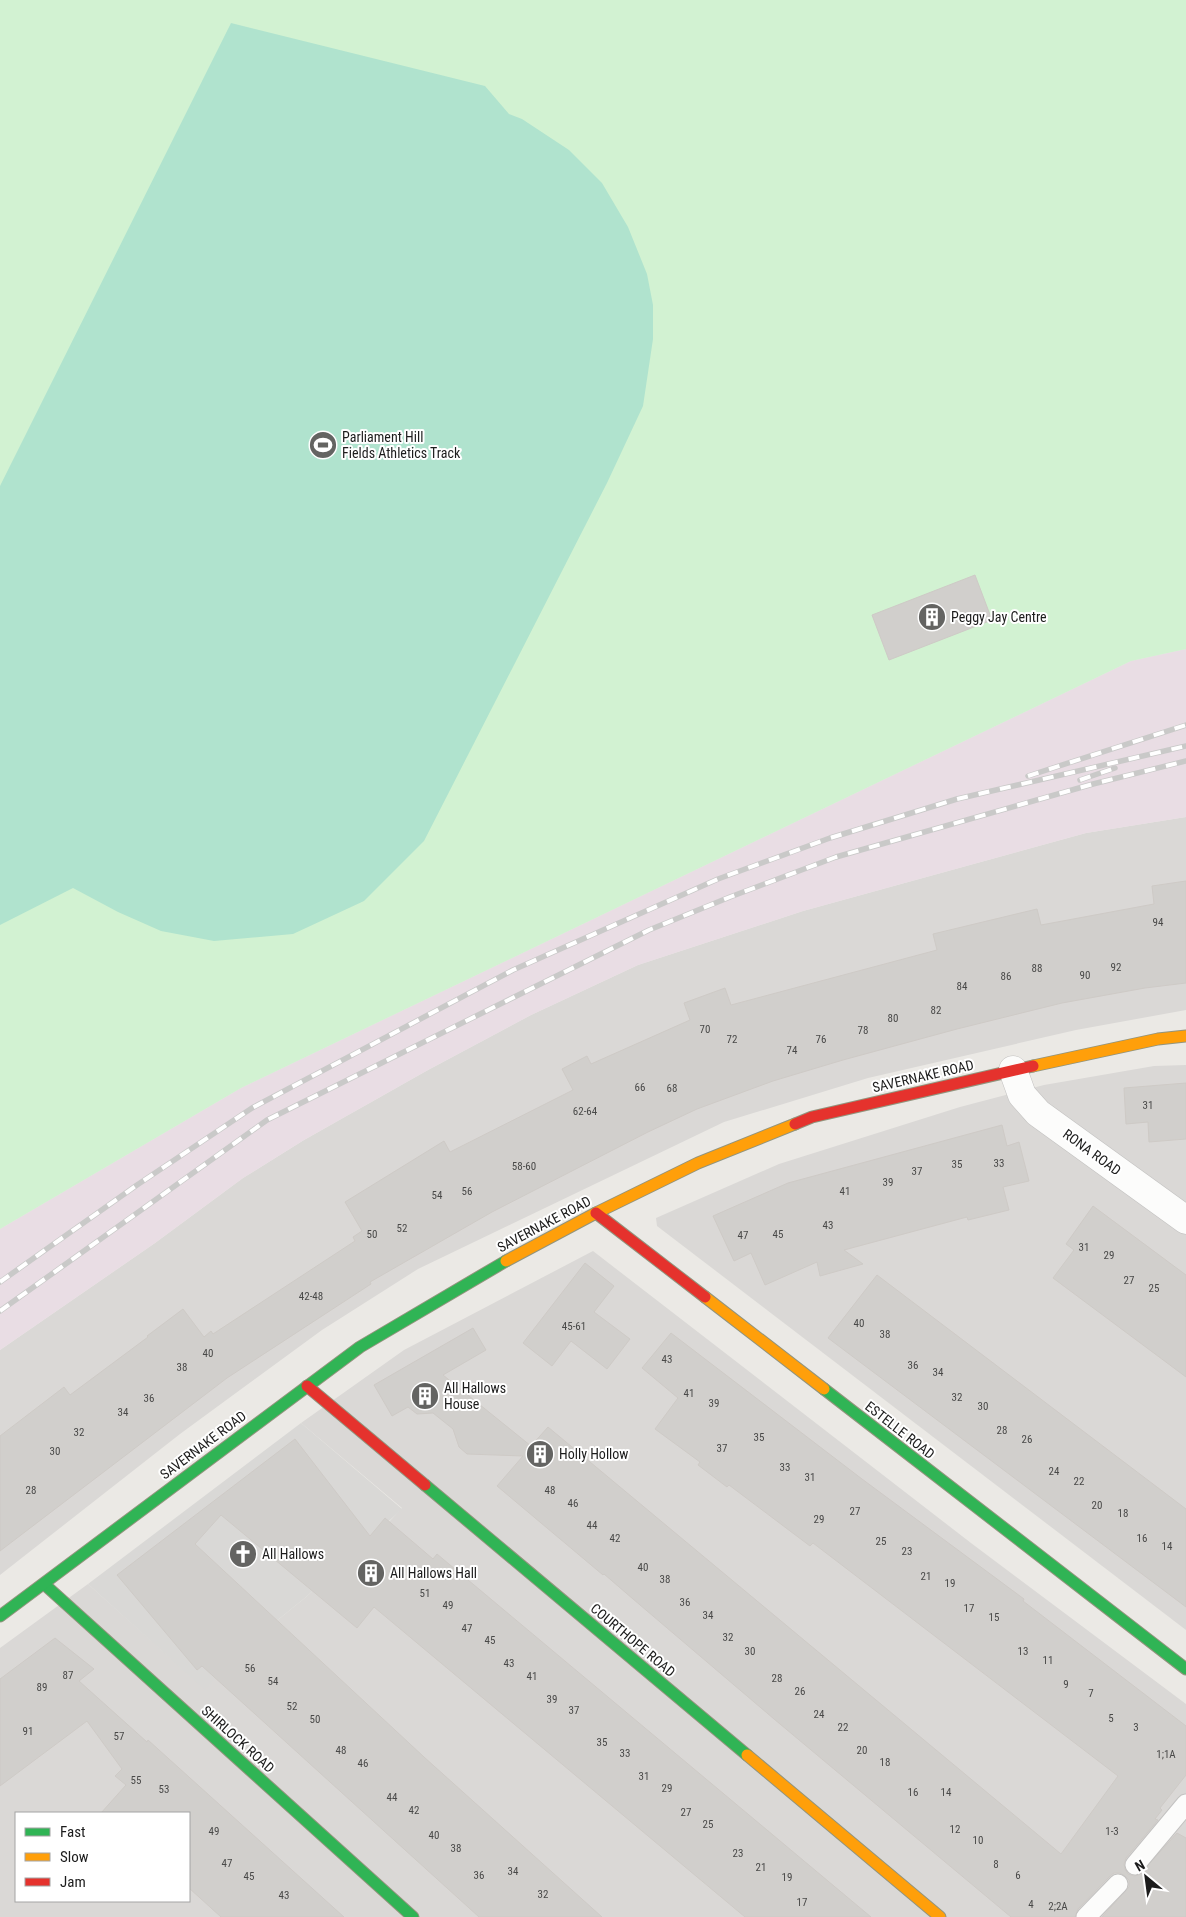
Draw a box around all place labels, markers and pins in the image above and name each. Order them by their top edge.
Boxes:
place label: Parliament Hill Fields Athletics Track [342,429,461,461]
sports icon: Parliament Hill Fields Athletics Track [308,430,338,460]
building icon: Peggy Jay Centre [917,602,947,632]
place label: Peggy Jay Centre [951,609,1047,625]
place label: All Hallows House [444,1380,506,1412]
building icon: All Hallows House [410,1381,440,1411]
building icon: Holly Hollow [525,1439,555,1469]
place label: Holly Hollow [559,1446,628,1462]
church icon: All Hallows [228,1539,258,1569]
place label: All Hallows [262,1546,324,1562]
building icon: All Hallows Hall [356,1558,386,1588]
place label: All Hallows Hall [390,1565,477,1581]

